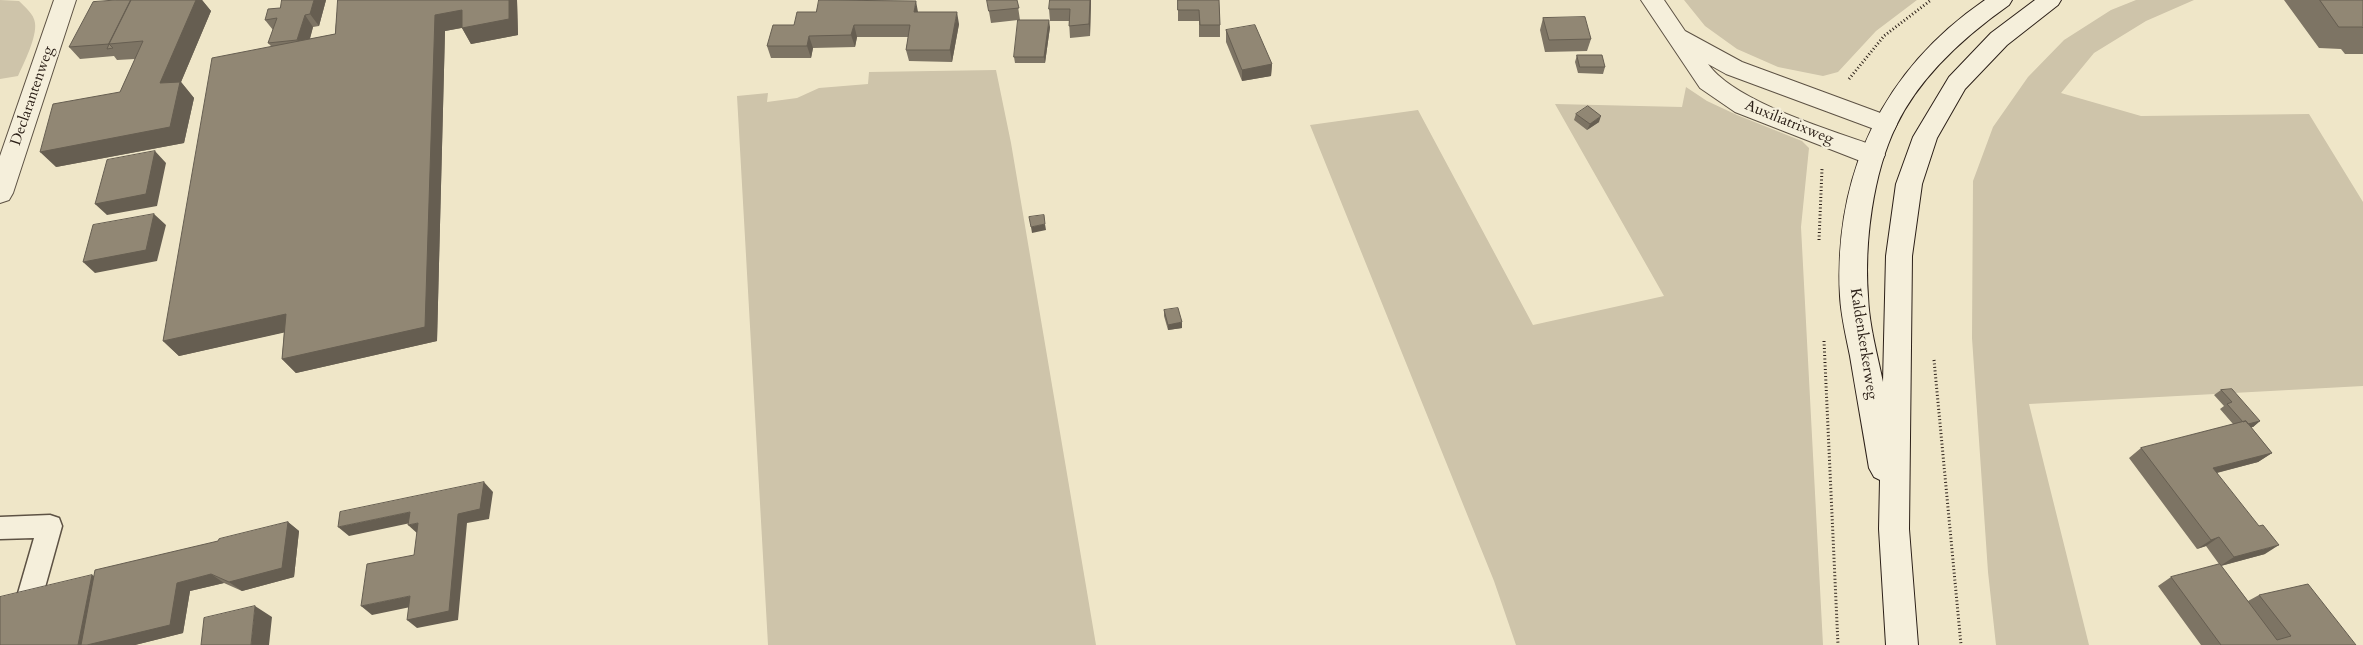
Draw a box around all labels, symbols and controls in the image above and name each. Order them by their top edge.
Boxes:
street label: Declarantenweg [8,44,58,148]
street label: Auxiliatrixweg [1742,97,1836,149]
street label: Kaldenkerkerweg [1845,287,1881,401]

